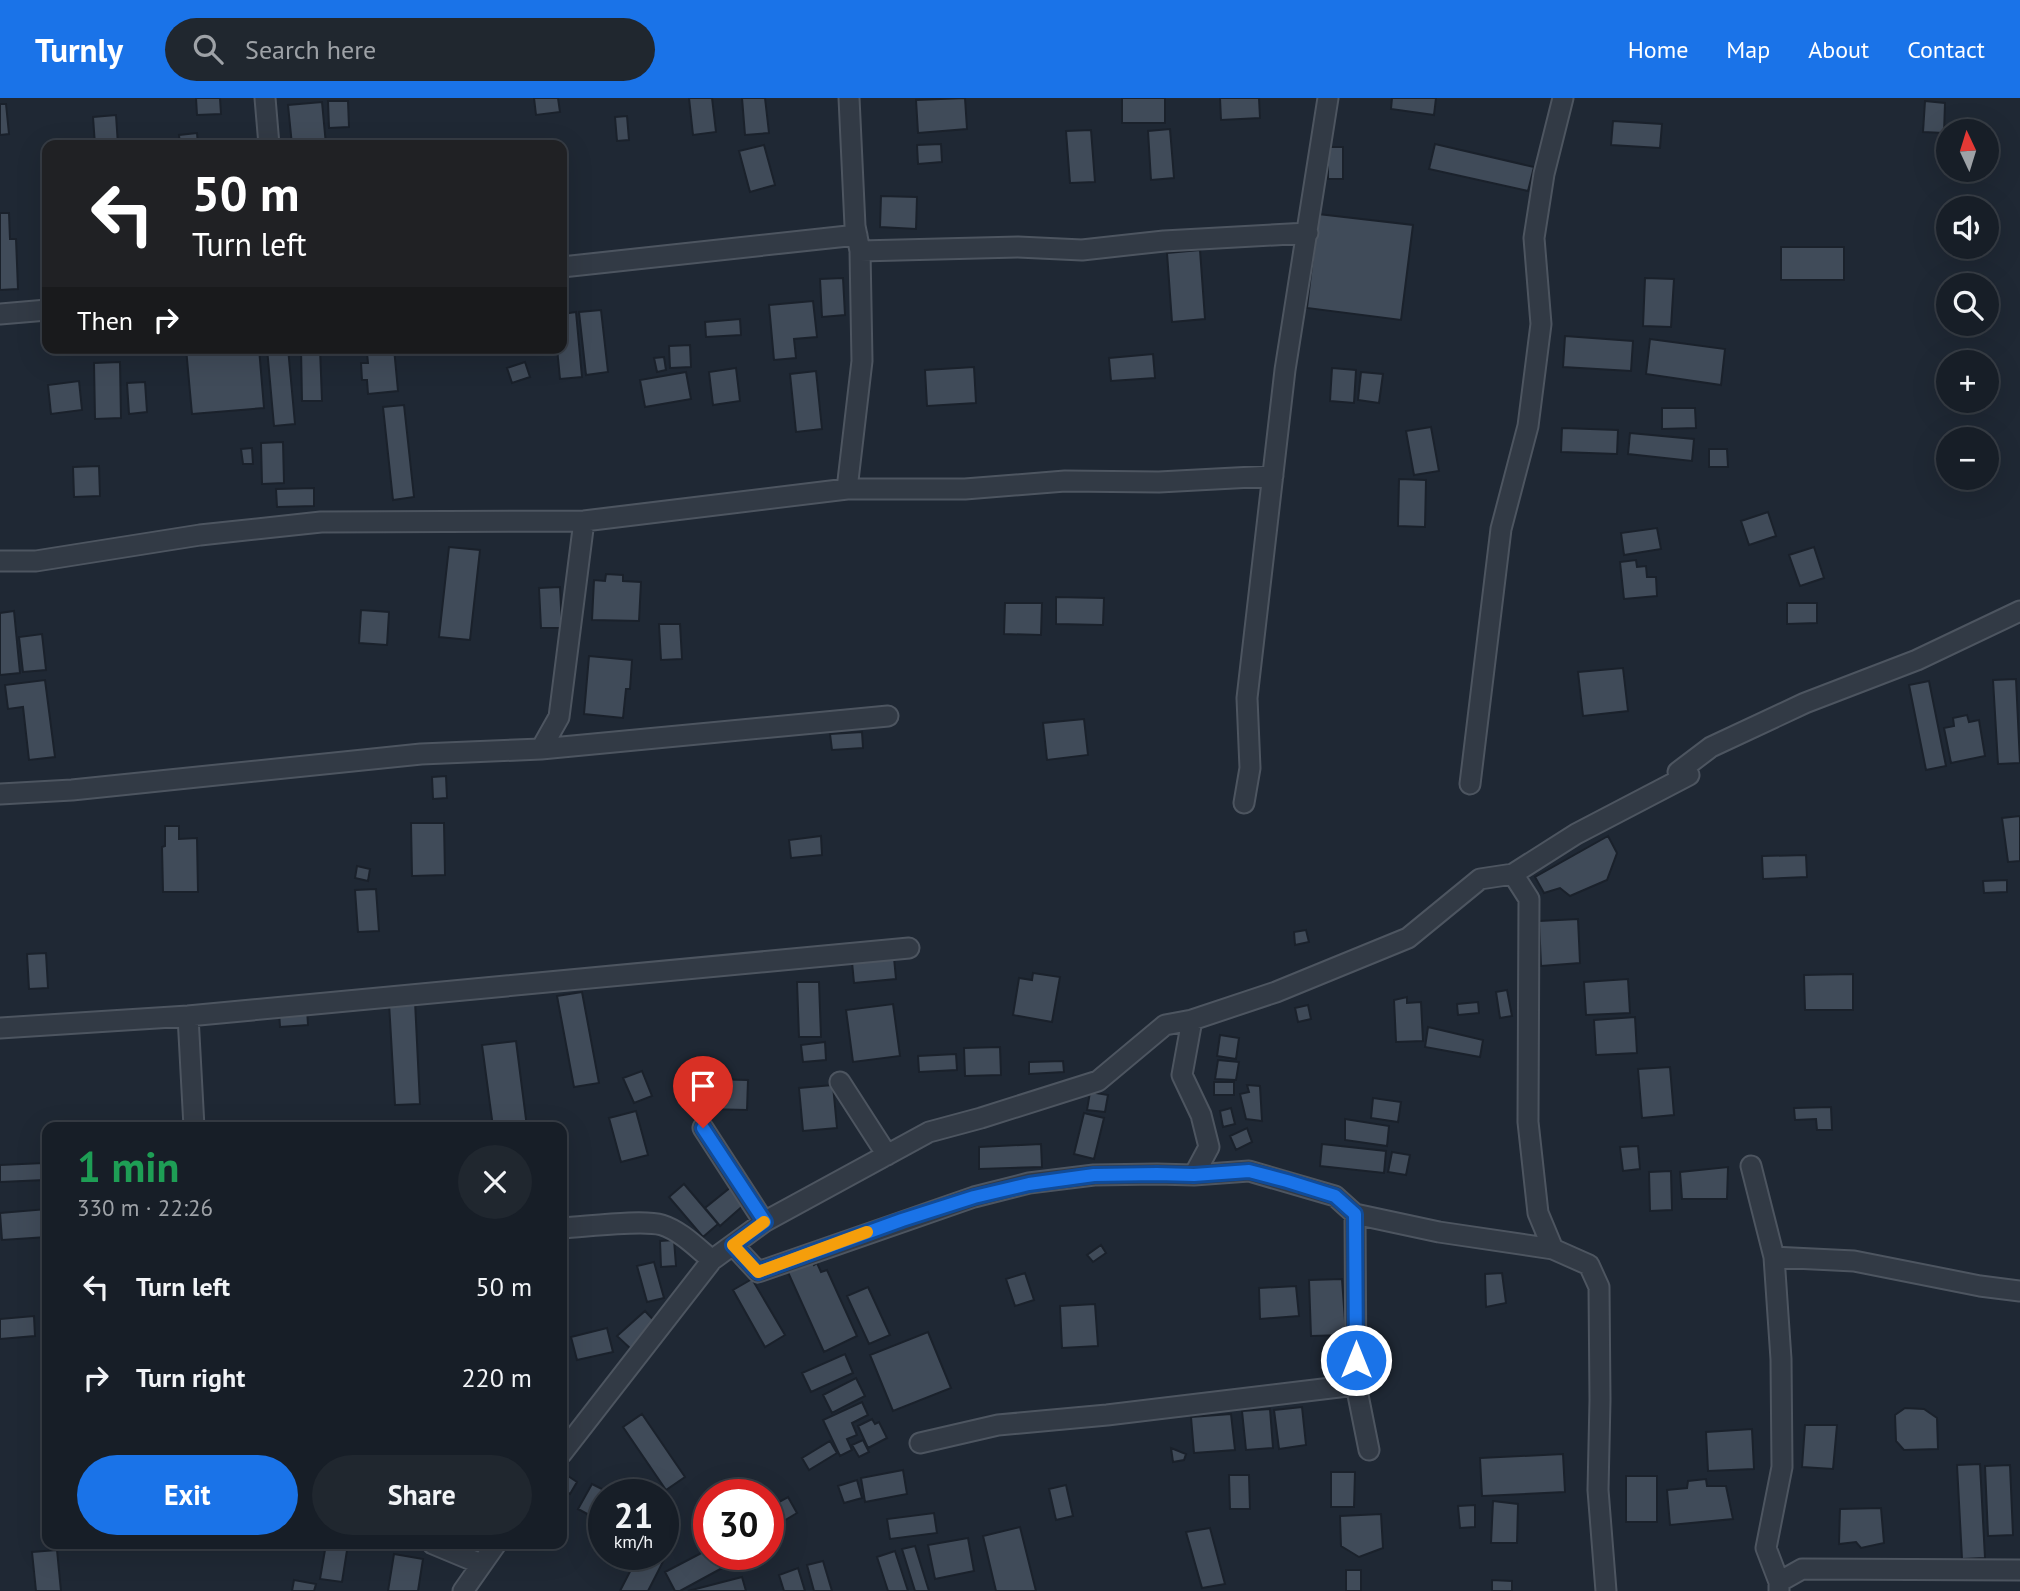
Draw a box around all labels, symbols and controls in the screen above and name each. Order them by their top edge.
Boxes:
search box [165,18,655,81]
text: Turnly [35,28,123,71]
icon: search [189,30,227,68]
text: Search here [245,33,376,66]
text: Home [1628,34,1688,65]
text: Map [1726,34,1770,65]
text: About [1808,34,1869,65]
text: Contact [1907,34,1985,65]
north arrow [1936,119,1998,182]
map controls [1936,119,1999,490]
text: 50 m [192,161,299,225]
icon: left [77,168,168,259]
button: sound [1936,196,1999,259]
text: Turn left [192,223,307,265]
button: search [1936,273,1999,336]
icon: right [147,301,185,339]
text: Then [77,304,133,337]
button: + [1936,350,1999,413]
button: − [1936,427,1999,490]
pin [673,1056,733,1128]
icon: arrive [684,1067,722,1105]
text: 1 min [77,1139,179,1194]
button: close [458,1145,532,1219]
text: 330 m · 22:26 [77,1193,213,1222]
icon: left [77,1268,115,1306]
text: Turn left [136,1270,230,1303]
text: 50 m [476,1270,532,1303]
position arrow [1319,1323,1393,1397]
icon: right [77,1359,115,1397]
text: Turn right [136,1361,245,1394]
text: 220 m [461,1361,532,1394]
button: Exit [77,1455,298,1535]
button: Share [312,1455,532,1535]
speed limit sign: 30 [693,1479,784,1570]
text: 21 [614,1492,653,1538]
text: km/h [614,1530,653,1553]

